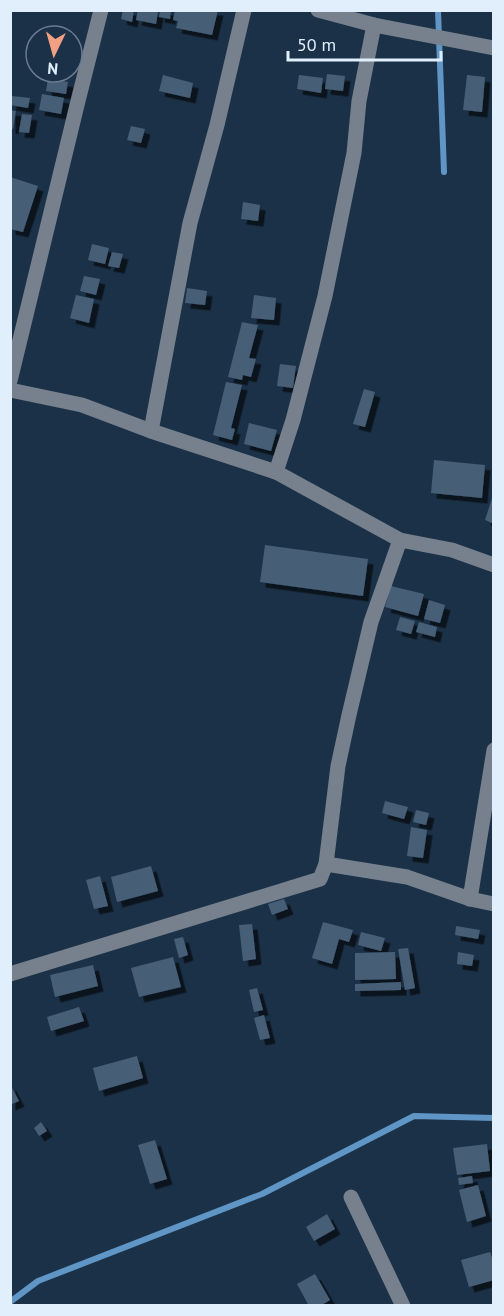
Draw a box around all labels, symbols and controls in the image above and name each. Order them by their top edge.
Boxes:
north arrow [24,24,84,84]
scale bar [288,24,441,62]
text: 50 m [297,33,336,56]
text: N [47,59,59,79]

